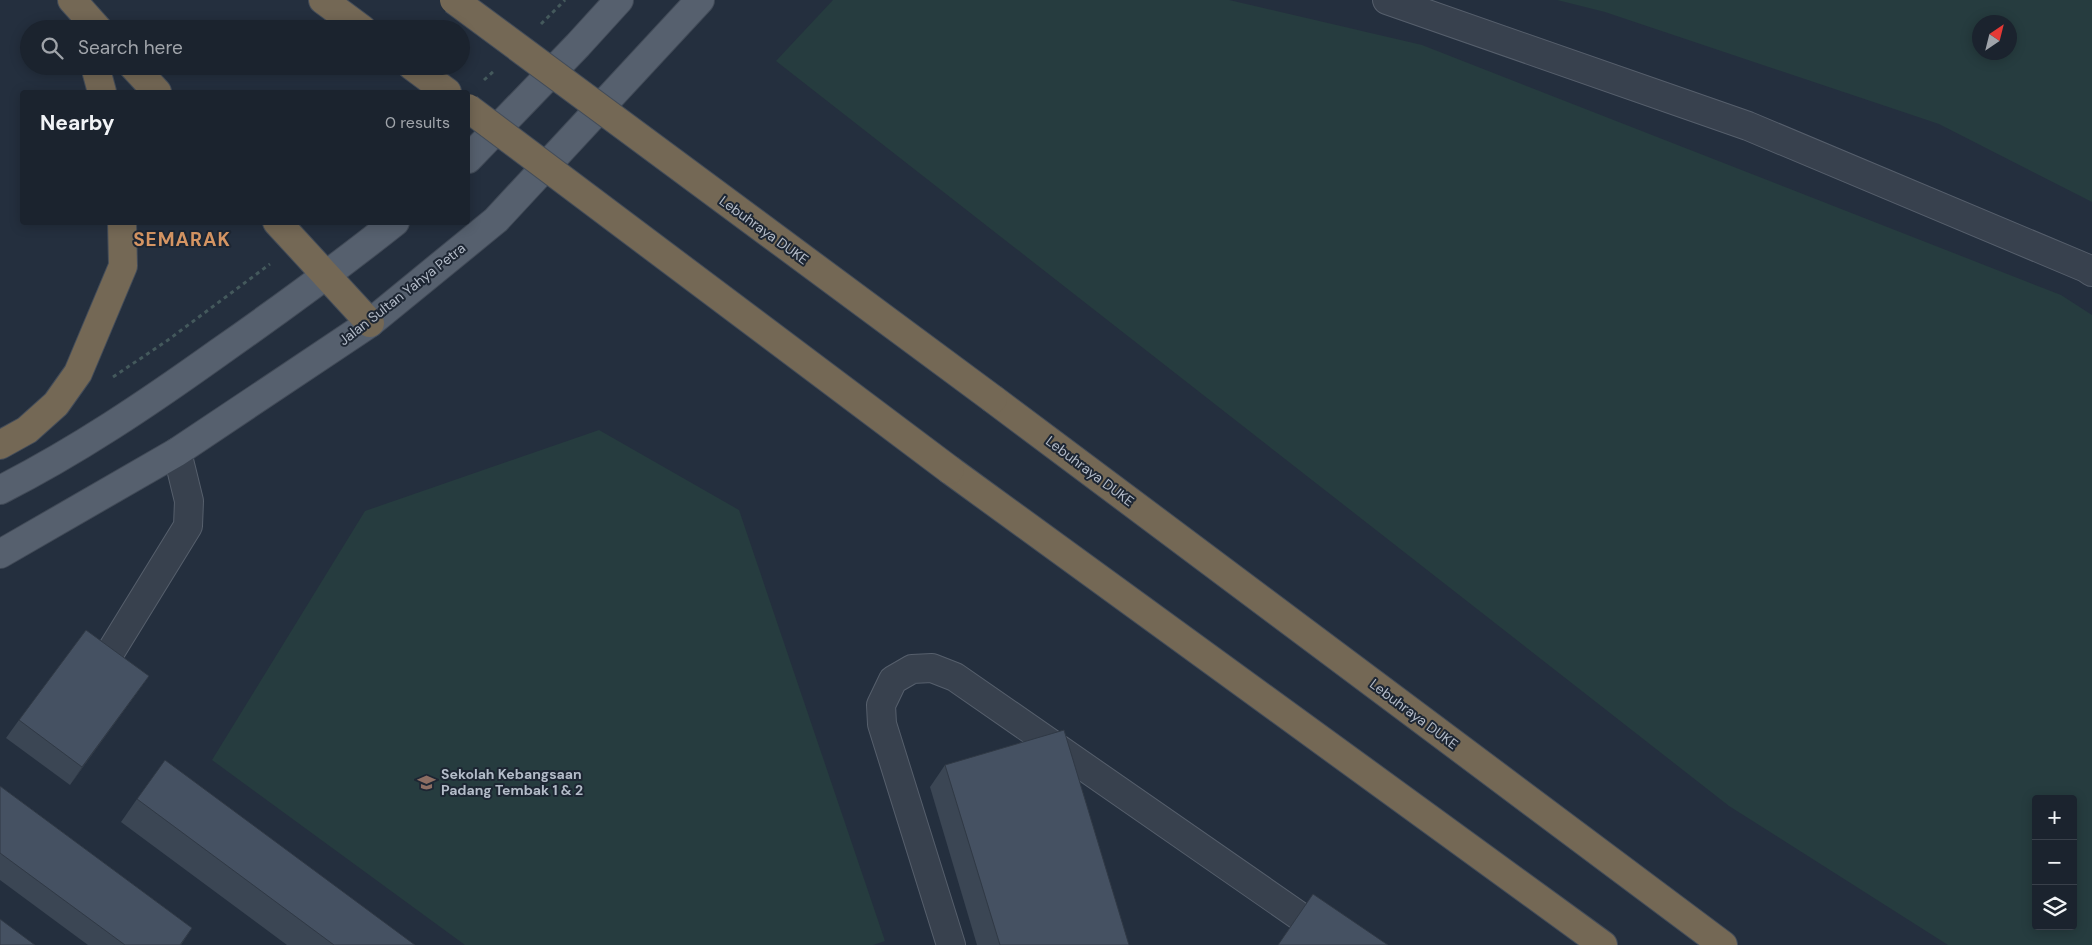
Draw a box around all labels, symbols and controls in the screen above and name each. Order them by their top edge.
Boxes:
north arrow [1972,15,2017,60]
search box [20,20,470,75]
icon: search [38,34,66,62]
text: Search here [78,35,183,60]
text: Nearby [40,109,114,137]
text: 0 results [385,112,450,133]
street label: Lebuhraya DUKE [716,192,812,268]
district label: SEMARAK [133,227,231,252]
street label: Jalan Sultan Yahya Petra [335,239,469,349]
street label: Lebuhraya DUKE [1042,432,1138,510]
street label: Lebuhraya DUKE [1366,675,1462,753]
place label: Sekolah Kebangsaan Padang Tembak 1 & 2 [441,765,583,799]
school or university icon: Sekolah Kebangsaan Padang Tembak 1 & 2 [417,772,437,792]
map controls [2032,795,2077,930]
button: + [2032,795,2077,840]
button: − [2032,840,2077,885]
button: layers [2032,885,2077,930]

